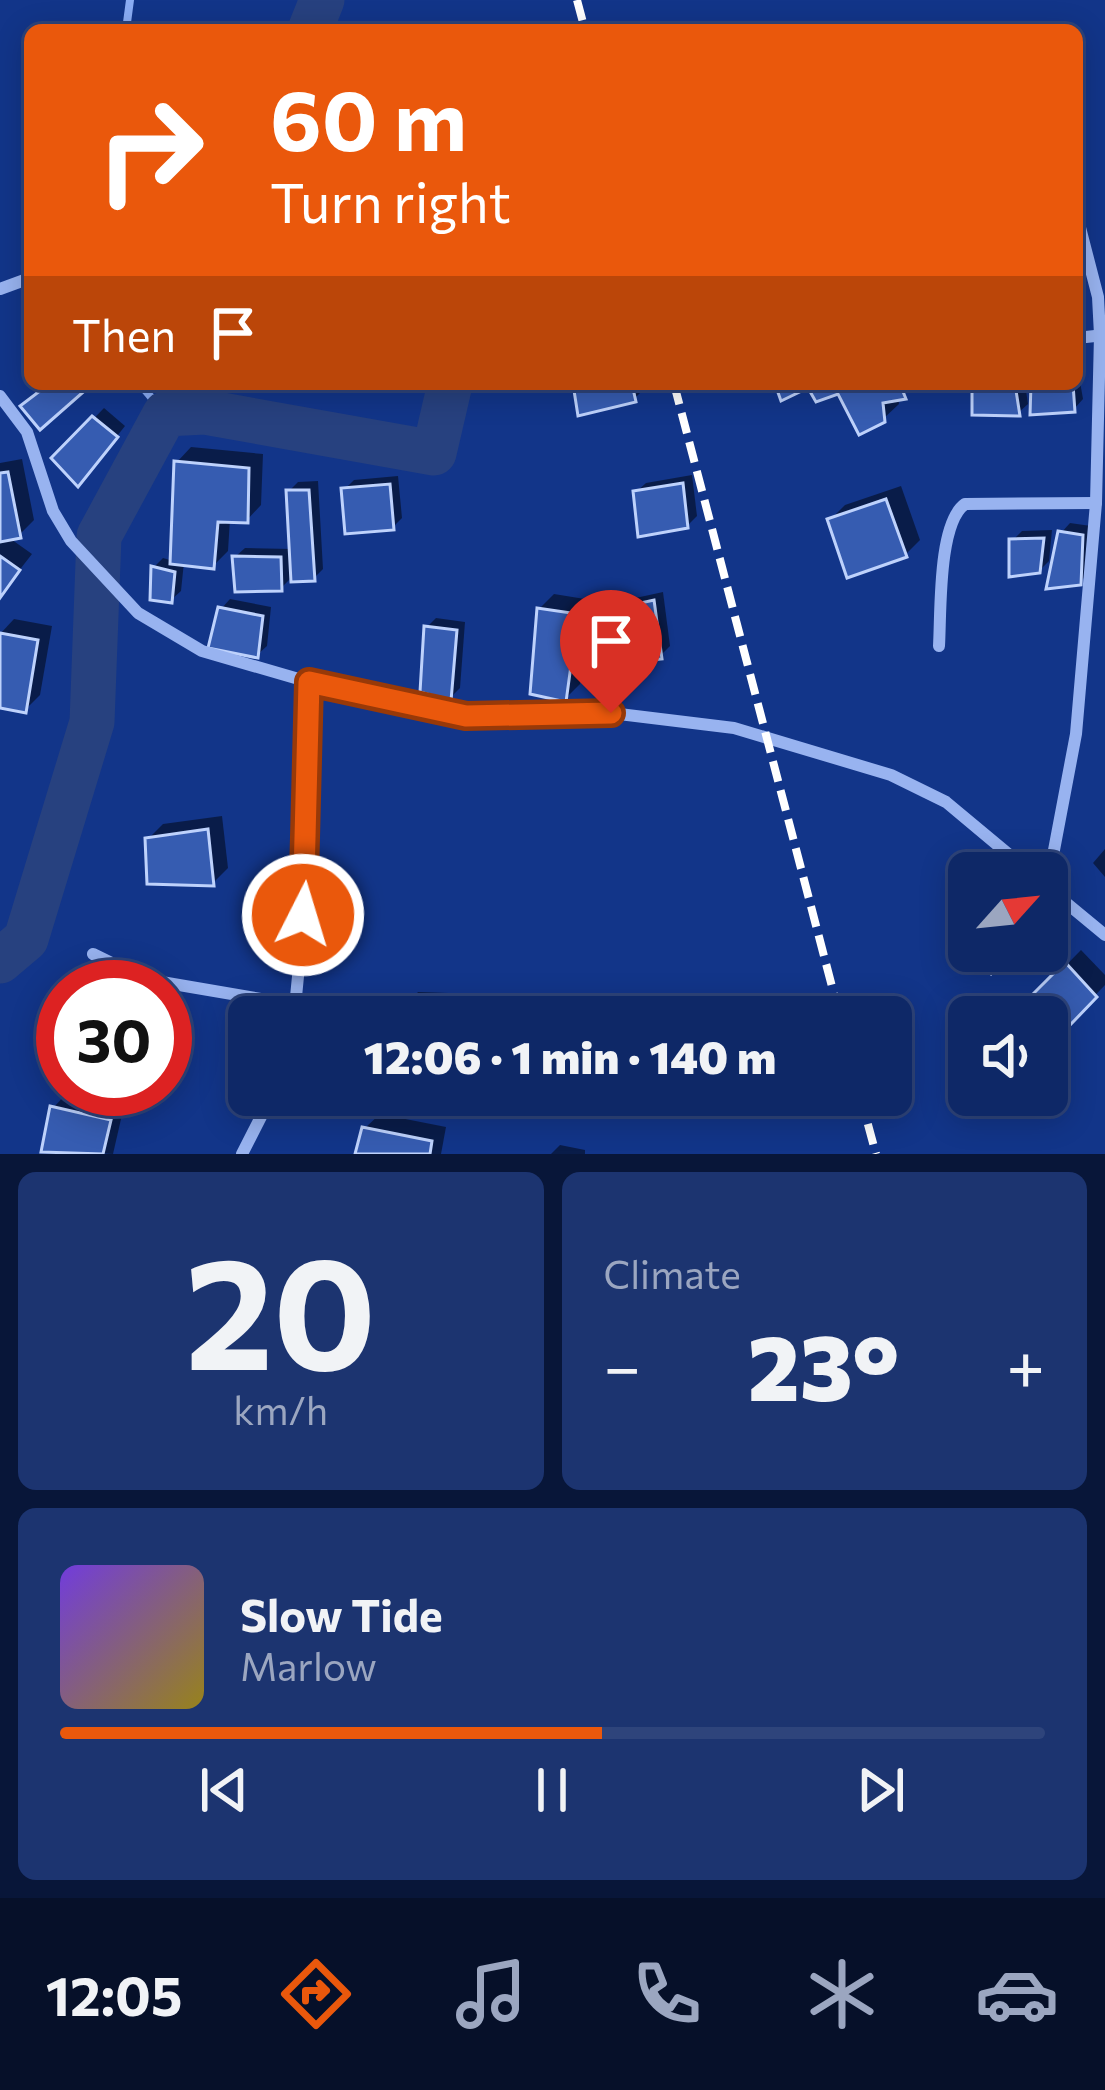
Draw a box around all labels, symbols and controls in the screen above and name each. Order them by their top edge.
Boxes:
text: 60 m [270,66,467,168]
icon: right [72,72,228,228]
text: Turn right [270,168,511,234]
icon: arrive [200,300,266,366]
text: Then [72,306,176,361]
pin [560,590,662,713]
icon: arrive [578,608,644,674]
position arrow [240,852,366,978]
north arrow [948,852,1068,972]
map controls [948,852,1068,1116]
speed limit sign: 30 [36,960,192,1116]
button: sound [948,996,1068,1116]
text: 12:06 · 1 min · 140 m [364,1028,776,1083]
text: 20 [185,1211,376,1402]
text: Climate [604,1249,741,1297]
text: 23° [748,1309,899,1420]
text: − [604,1324,641,1405]
text: + [1006,1324,1045,1405]
text: km/h [233,1385,328,1433]
text: Slow Tide [240,1586,443,1641]
text: Marlow [240,1641,377,1689]
icon: previous [191,1757,257,1823]
icon: pause [519,1757,585,1823]
icon: next [848,1757,914,1823]
icon: directions [274,1952,358,2036]
icon: music [449,1952,533,2036]
icon: phone [625,1952,709,2036]
icon: climate [800,1952,884,2036]
icon: car [975,1952,1059,2036]
text: 12:05 [46,1961,182,2027]

